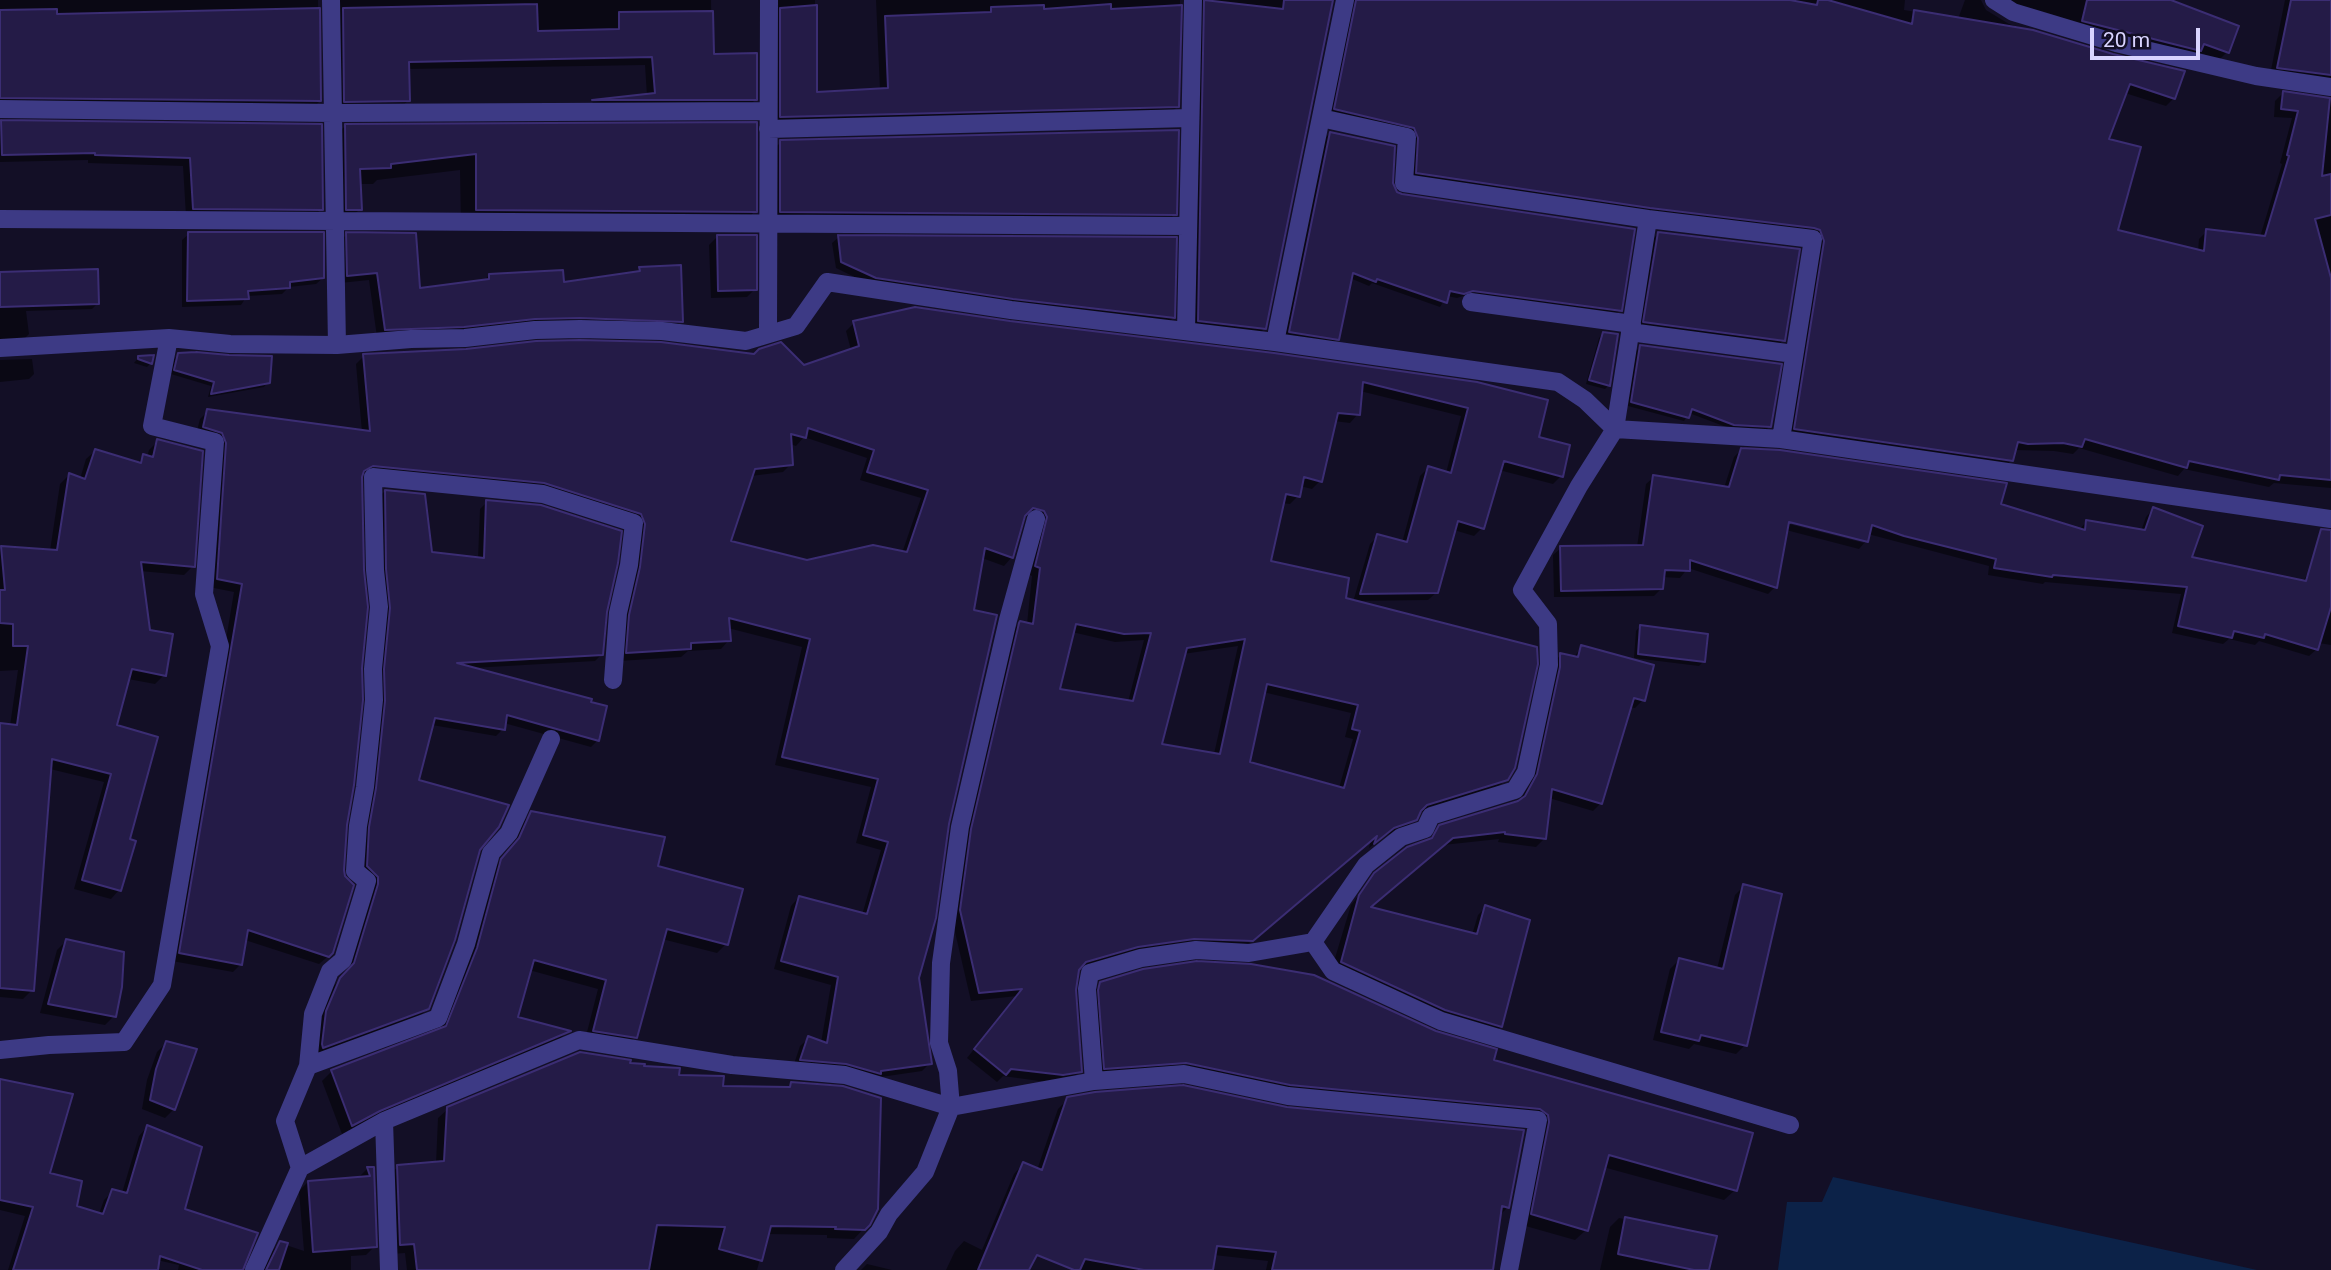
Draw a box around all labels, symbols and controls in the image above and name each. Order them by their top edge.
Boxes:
scale bar [2093,14,2203,58]
text: 20 m [2103,28,2150,52]

